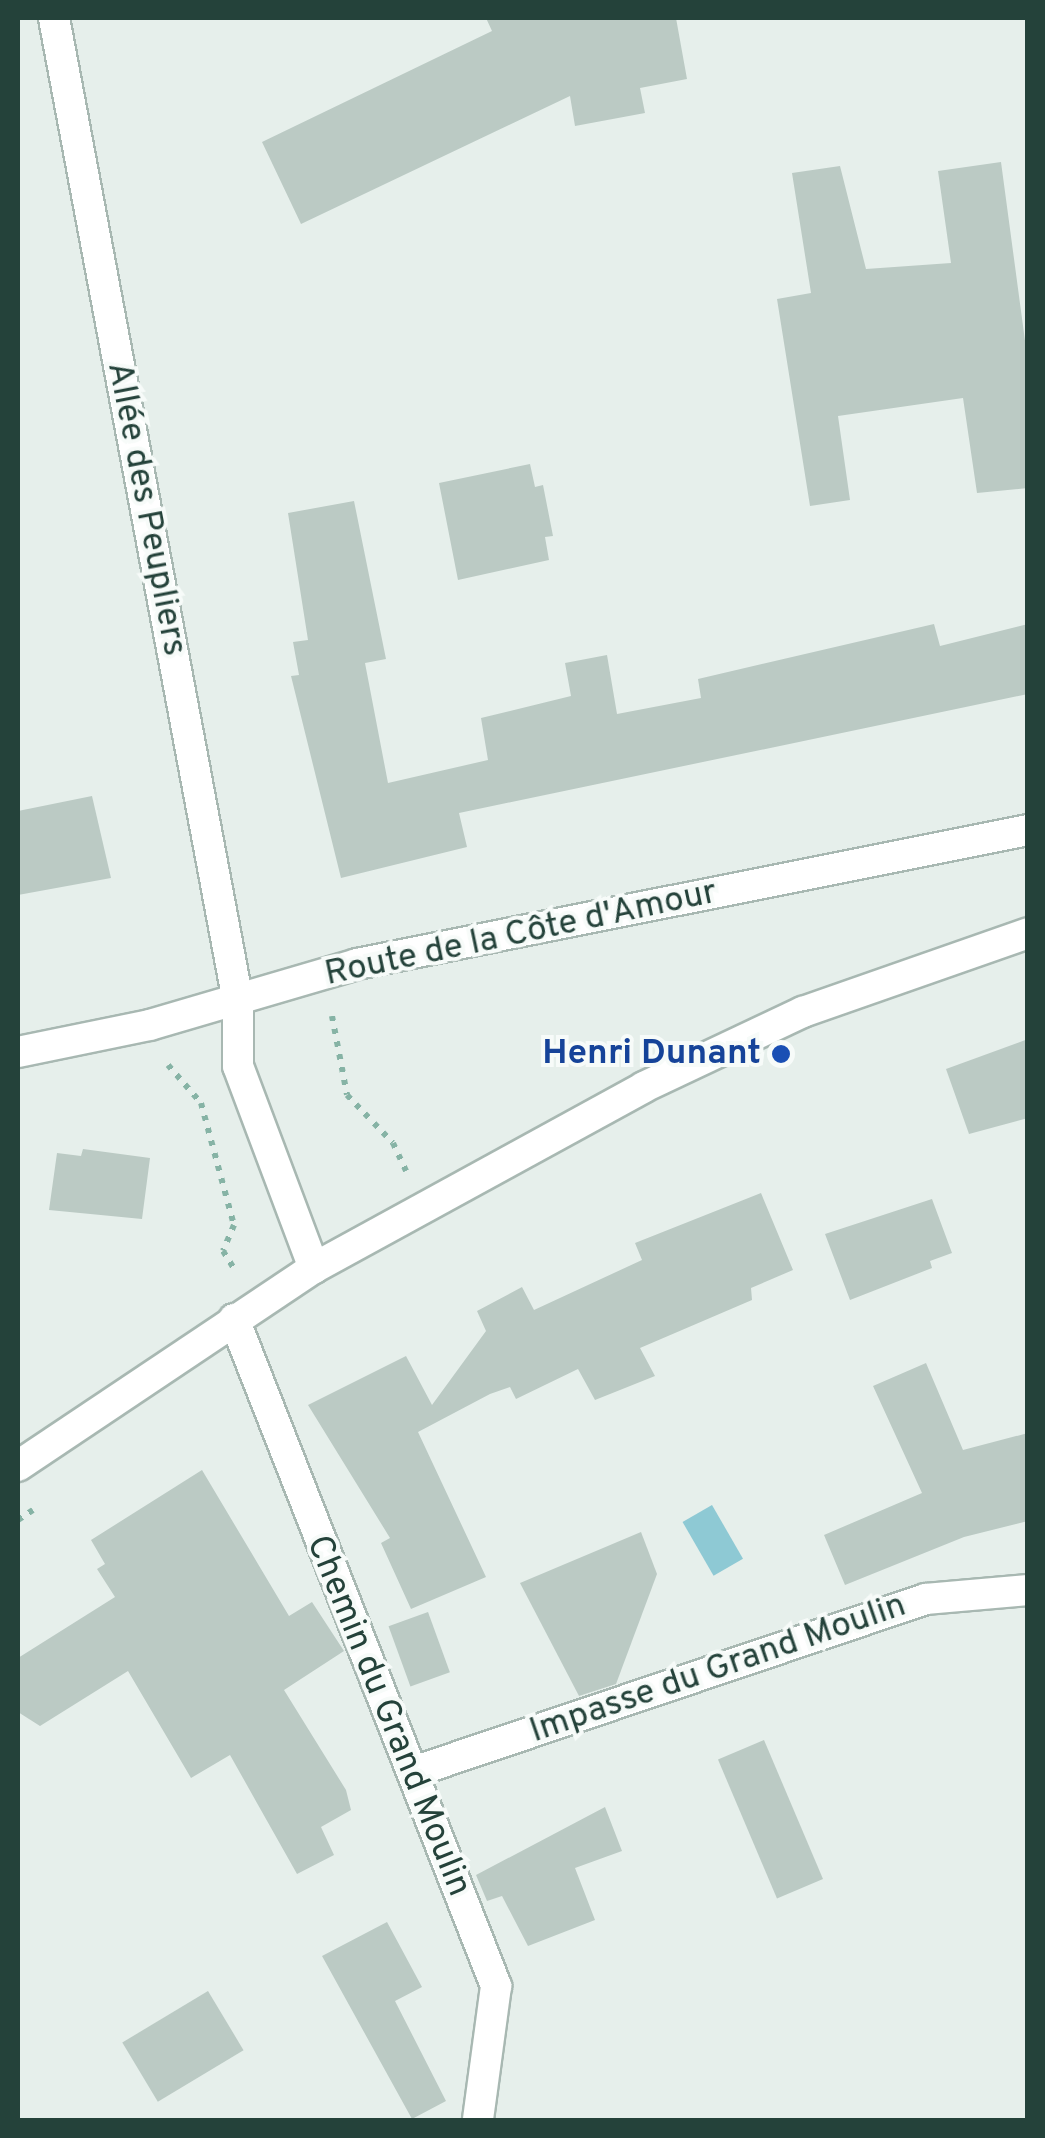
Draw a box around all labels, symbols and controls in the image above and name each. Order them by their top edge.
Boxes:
street label: Allée des Peupliers [97,359,195,659]
street label: Route de la Côte d'Amour [321,872,721,996]
place label: Henri Dunant [542,1033,761,1075]
marker: Henri Dunant [770,1043,792,1065]
street label: Chemin du Grand Moulin [296,1530,480,1902]
street label: Impasse du Grand Moulin [524,1585,912,1753]

